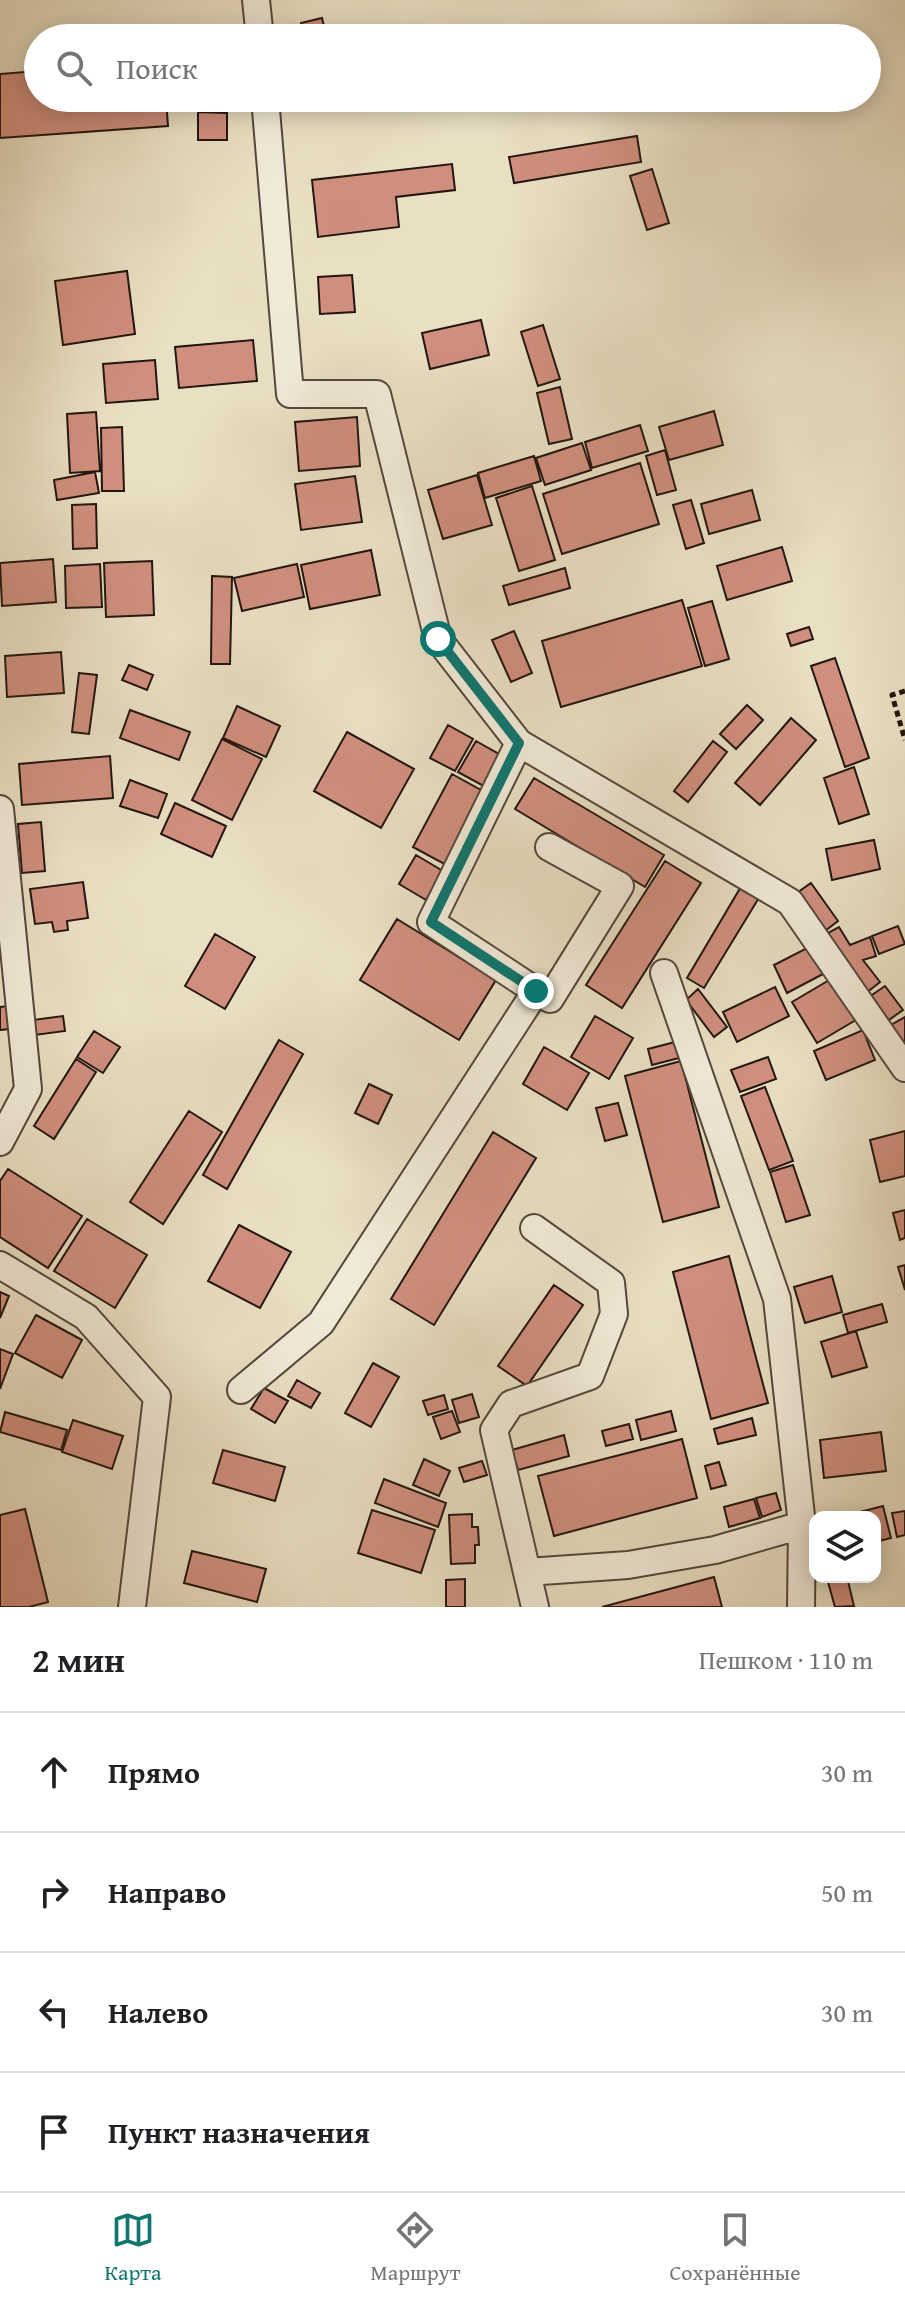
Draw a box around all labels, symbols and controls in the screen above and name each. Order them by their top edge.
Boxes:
search box [24,24,881,112]
icon: search [52,46,96,90]
text: Поиск [116,46,198,90]
route start [420,621,456,657]
route end [518,973,554,1009]
map controls [809,1511,881,1583]
button: layers [809,1511,881,1583]
text: 2 мин [32,1635,125,1684]
text: Пешком · 110 m [699,1640,873,1679]
icon: ahead [32,1750,76,1794]
text: Прямо [108,1750,200,1794]
text: 30 m [821,1753,873,1792]
icon: right [32,1870,76,1914]
text: Направо [108,1870,226,1914]
text: 50 m [821,1873,873,1912]
icon: left [32,1990,76,2034]
text: Налево [108,1990,208,2034]
text: 30 m [821,1993,873,2032]
icon: arrive [32,2110,76,2154]
text: Пункт назначения [108,2110,370,2154]
tab: Карта [104,2208,161,2288]
tab: Маршрут [370,2208,460,2288]
tab: Сохранённые [669,2208,800,2288]

